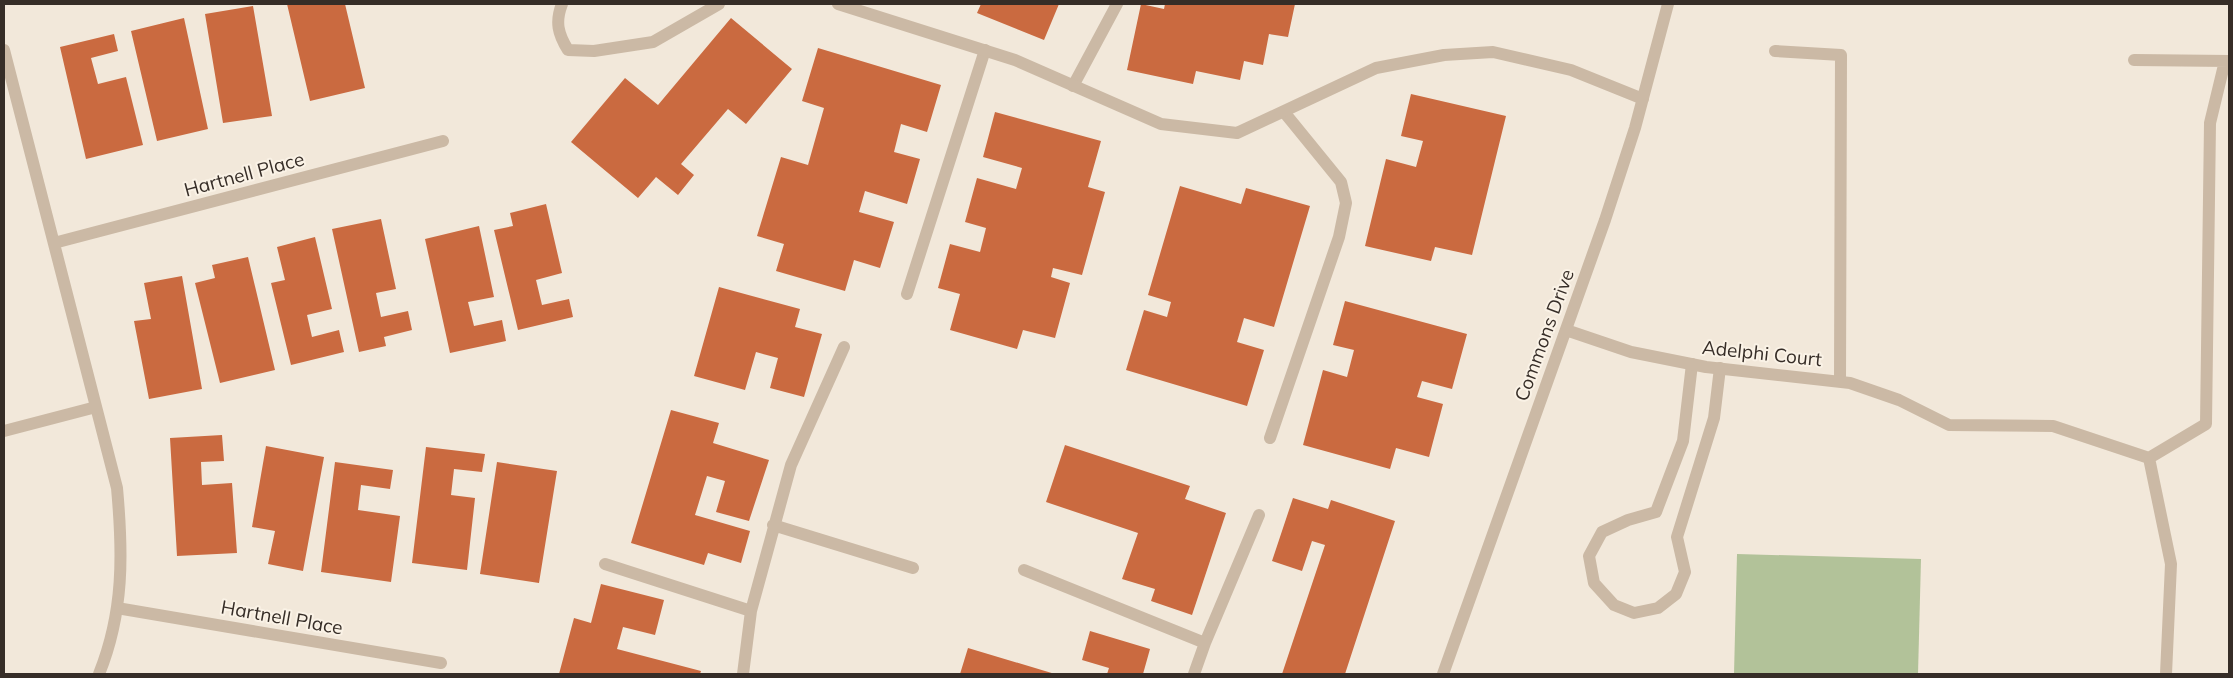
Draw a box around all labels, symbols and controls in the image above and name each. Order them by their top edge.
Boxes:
street label: Hartnell Place [181,146,307,202]
street label: Commons Drive [1509,266,1579,404]
street label: Adelphi Court [1701,335,1823,371]
street label: Hartnell Place [219,594,345,640]

